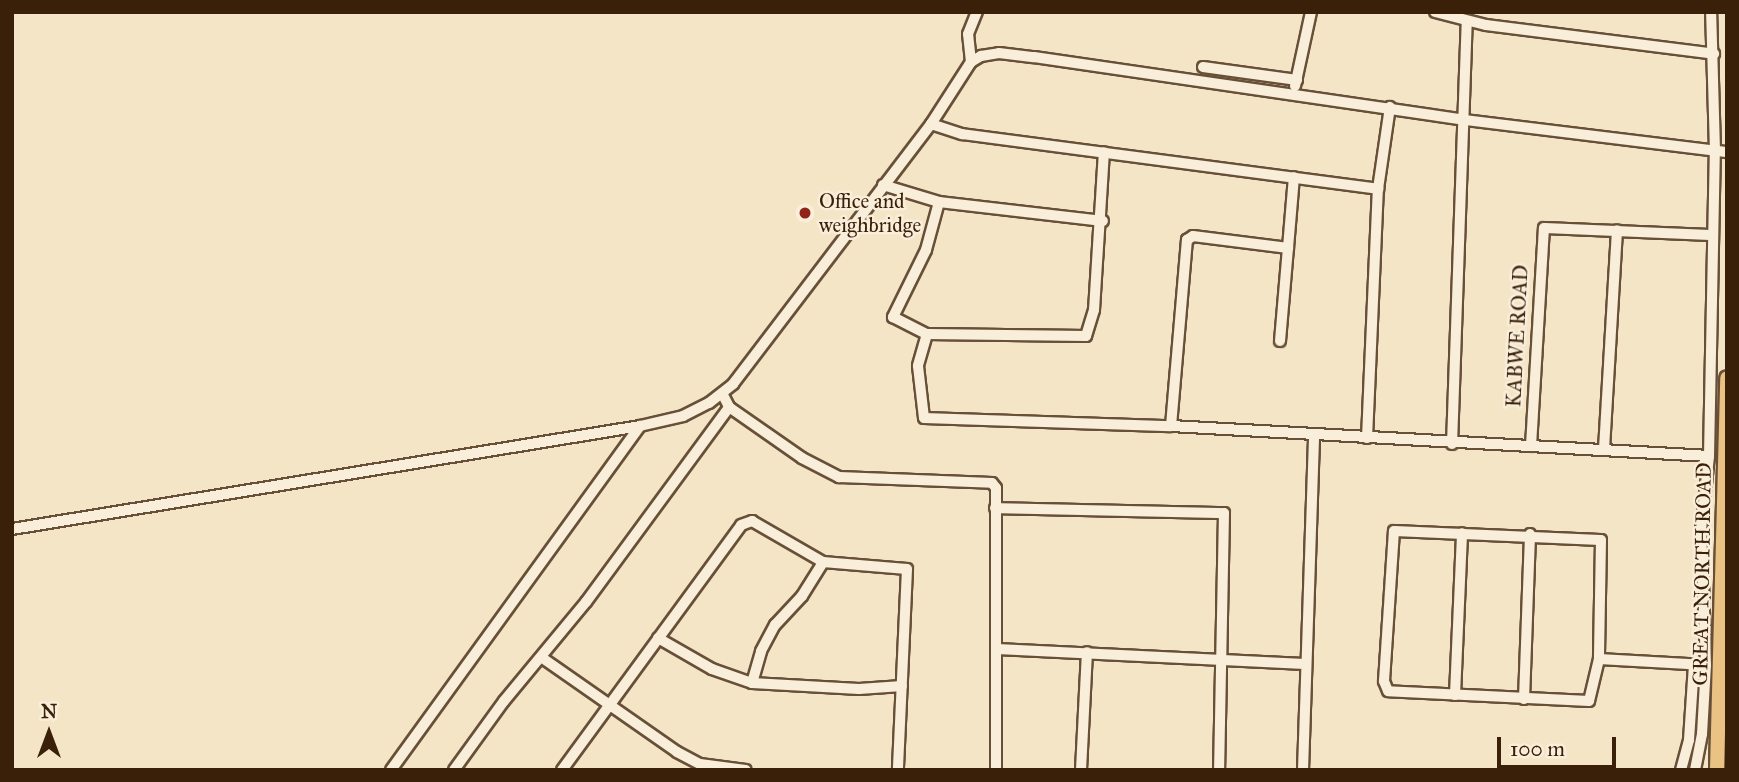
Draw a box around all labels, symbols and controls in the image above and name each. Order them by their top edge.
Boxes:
place label: Office and weighbridge [819,188,921,238]
marker: Office and weighbridge [797,205,813,221]
street label: KABWE ROAD [1501,264,1533,408]
street label: GREAT NORTH ROAD [1687,462,1717,686]
north arrow [14,698,84,768]
text: N [41,700,57,723]
scale bar [1501,722,1620,766]
text: 100 m [1510,736,1565,762]

